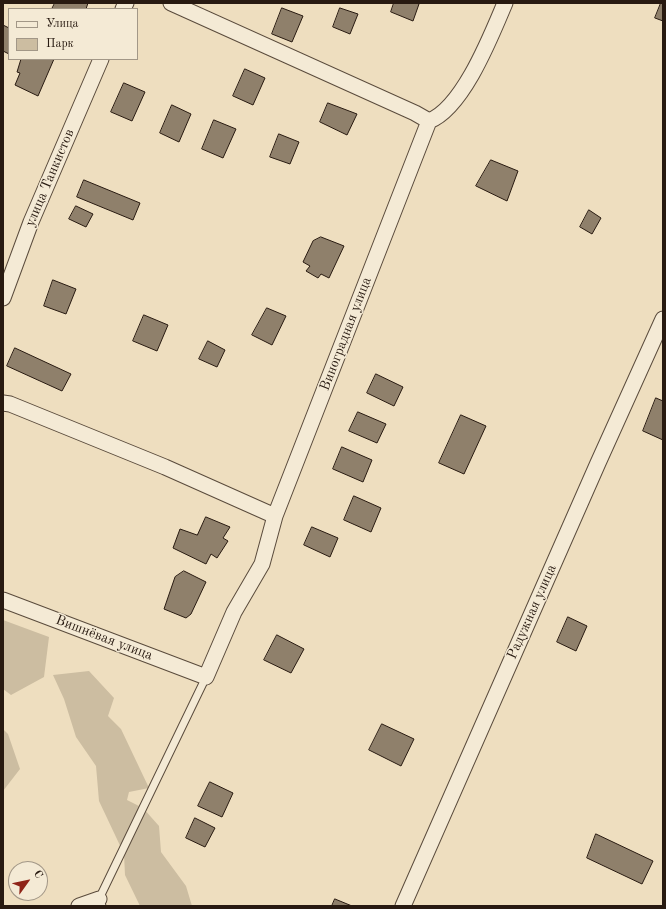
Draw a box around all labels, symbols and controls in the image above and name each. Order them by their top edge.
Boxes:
legend [8,8,138,60]
text: Улица [46,18,79,30]
text: Парк [46,38,74,50]
street label: улица Танкистов [22,127,78,229]
street label: Виноградная улица [317,275,375,393]
street label: Радужная улица [504,562,560,662]
street label: Вишнёвая улица [53,612,155,664]
north arrow [8,861,48,901]
text: С [31,869,44,881]

